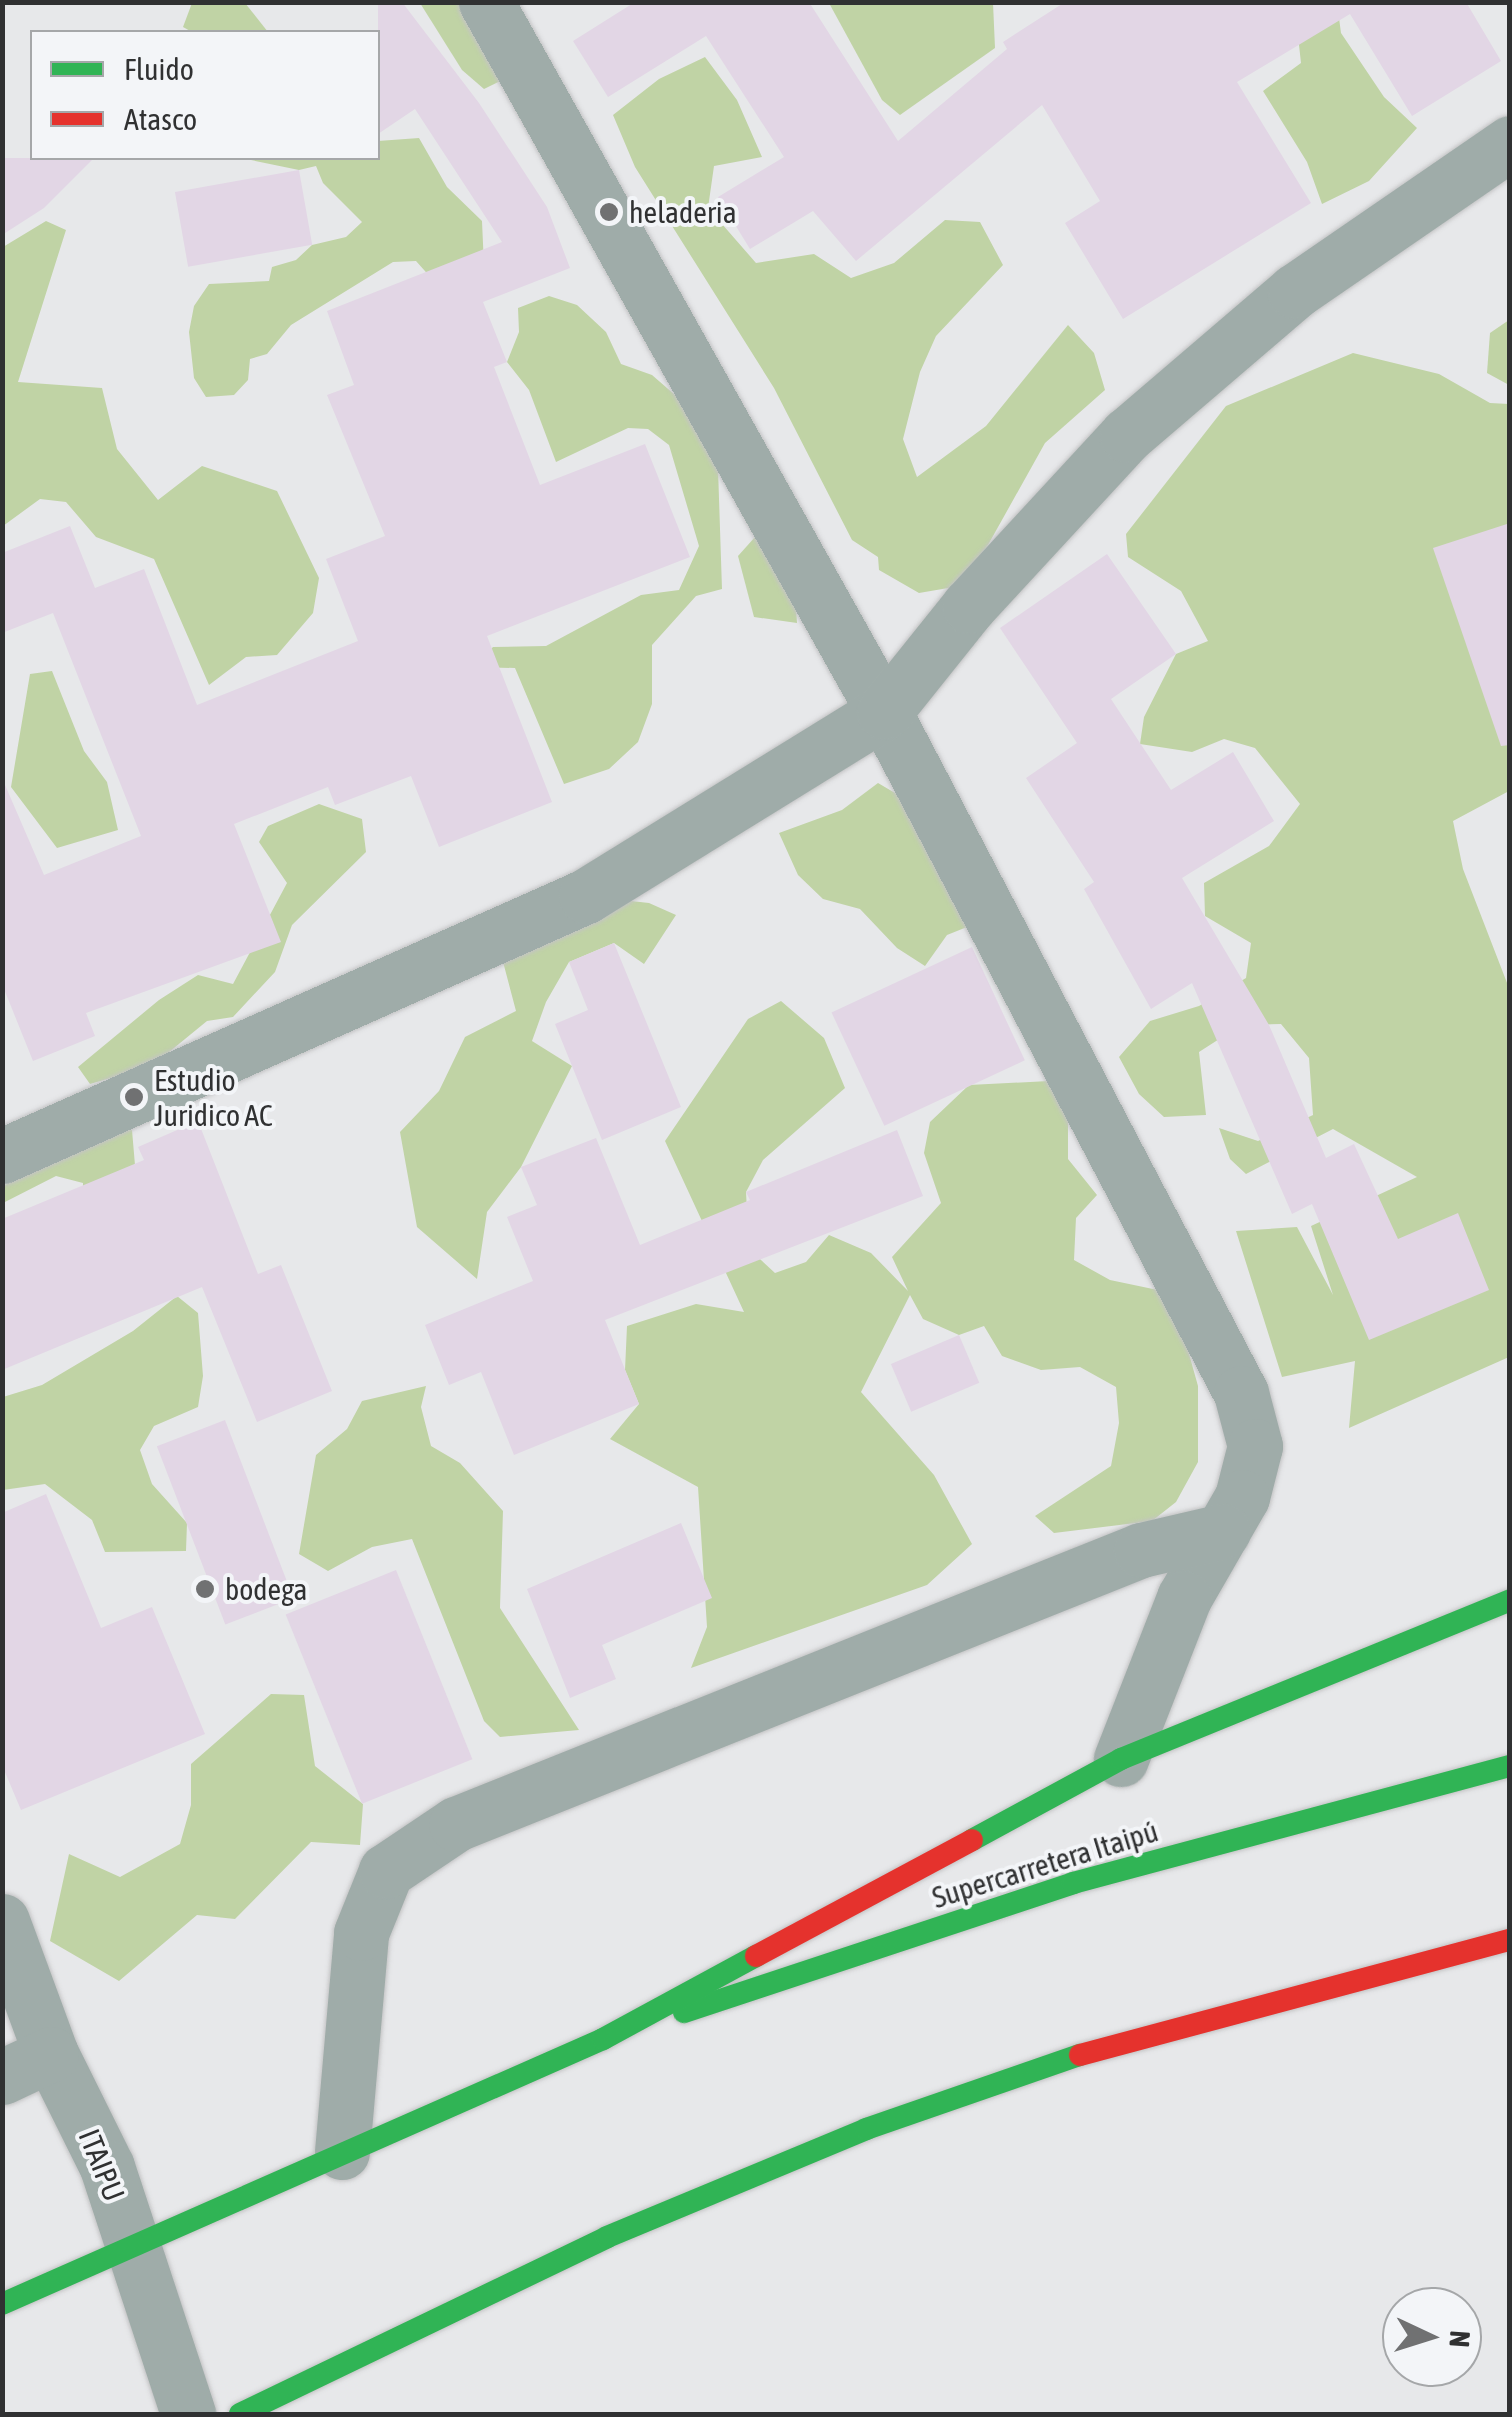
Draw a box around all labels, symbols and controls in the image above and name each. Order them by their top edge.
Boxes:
legend [30,30,380,160]
text: Fluido [124,52,194,86]
text: Atasco [124,102,197,136]
place label: heladeria [629,194,737,230]
marker: heladeria [598,201,620,223]
place label: Estudio Juridico AC [154,1062,272,1132]
marker: Estudio Juridico AC [123,1086,145,1108]
place label: bodega [225,1571,307,1607]
marker: bodega [194,1578,216,1600]
street label: Supercarretera Itaipú [928,1813,1162,1915]
street label: ITAIPU [71,2124,133,2206]
north arrow [1382,2287,1482,2387]
text: N [1443,2330,1476,2348]

